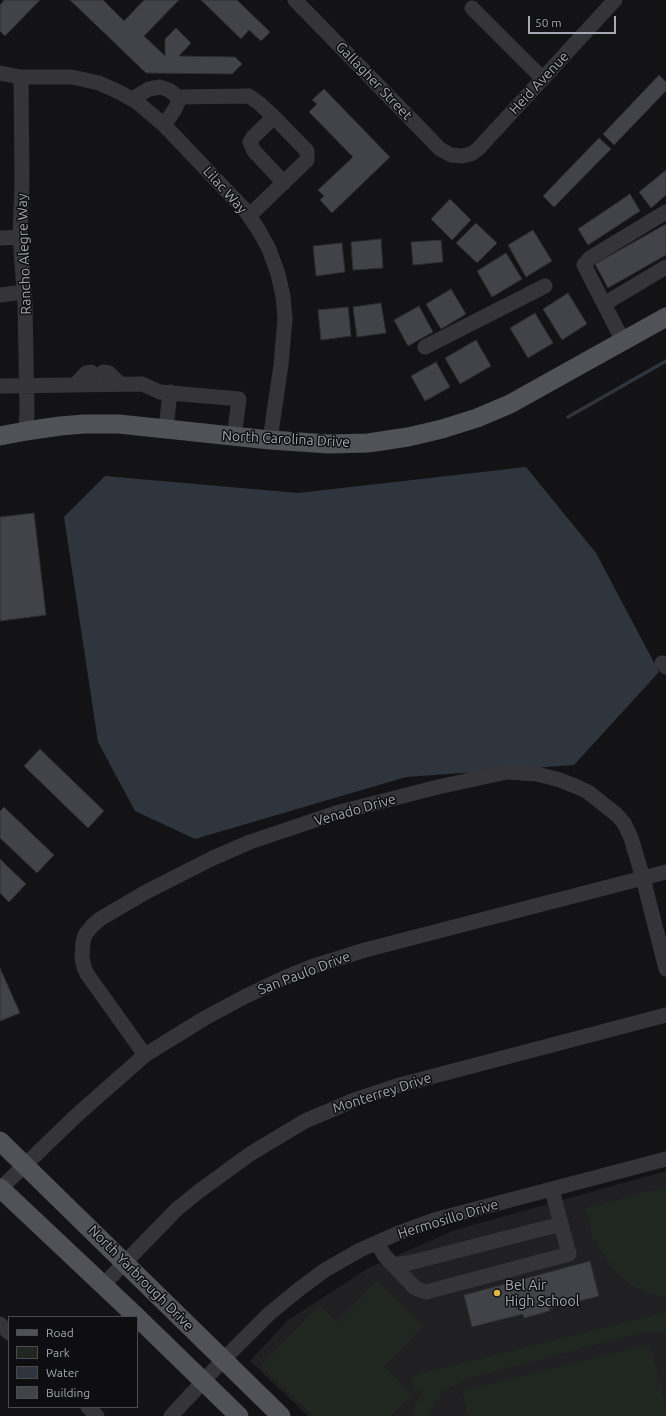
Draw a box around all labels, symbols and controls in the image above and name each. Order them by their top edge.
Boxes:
scale bar [530,8,618,34]
text: 50 m [535,16,562,29]
street label: Gallagher Street [332,38,416,124]
street label: Heid Avenue [506,48,572,118]
street label: Lilac Way [199,163,251,217]
street label: Rancho Alegre Way [13,193,35,315]
street label: North Carolina Drive [222,427,350,451]
street label: Venado Drive [312,790,398,830]
street label: San Paulo Drive [256,948,352,998]
street label: Monterrey Drive [330,1069,434,1117]
street label: Hermosillo Drive [396,1196,500,1242]
street label: North Yarbrough Drive [85,1222,197,1334]
place label: Bel Air High School [505,1277,579,1310]
marker: Bel Air High School [492,1288,502,1298]
legend [8,1316,138,1408]
text: Road [46,1326,74,1339]
text: Park [46,1346,70,1359]
text: Water [46,1366,79,1379]
text: Building [46,1386,90,1399]

